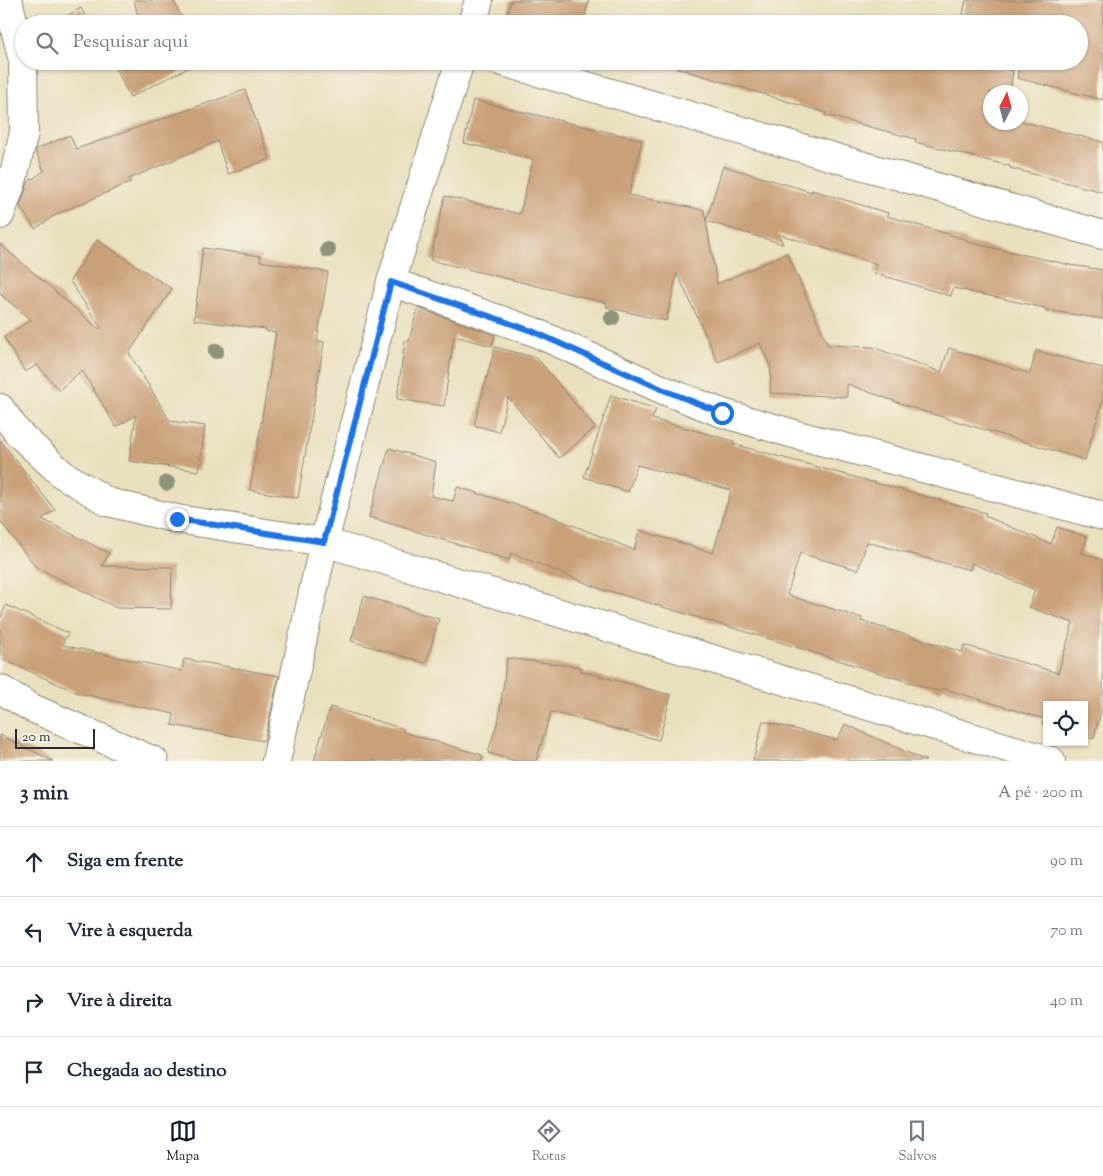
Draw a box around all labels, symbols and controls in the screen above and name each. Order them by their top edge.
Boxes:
search box [15,15,1088,70]
icon: search [33,29,61,57]
text: Pesquisar aqui [73,29,188,56]
north arrow [983,85,1028,130]
route start [711,402,734,425]
route end [166,508,189,531]
map controls [1043,701,1088,746]
button: locate [1043,701,1088,746]
scale bar [15,726,95,749]
text: 20 m [22,728,51,748]
text: 3 min [20,779,69,809]
text: A pé · 200 m [998,782,1083,805]
icon: ahead [20,848,48,876]
text: Siga em frente [67,848,183,875]
text: 90 m [1050,850,1083,873]
icon: left [20,918,48,946]
text: Vire à esquerda [67,918,193,945]
text: 70 m [1050,920,1083,943]
icon: right [20,988,48,1016]
text: Vire à direita [67,988,172,1015]
text: 40 m [1050,990,1083,1013]
icon: arrive [20,1058,48,1086]
text: Chegada ao destino [67,1058,227,1085]
tab: Mapa [166,1117,200,1167]
tab: Rotas [532,1117,566,1167]
tab: Salvos [898,1117,937,1167]

